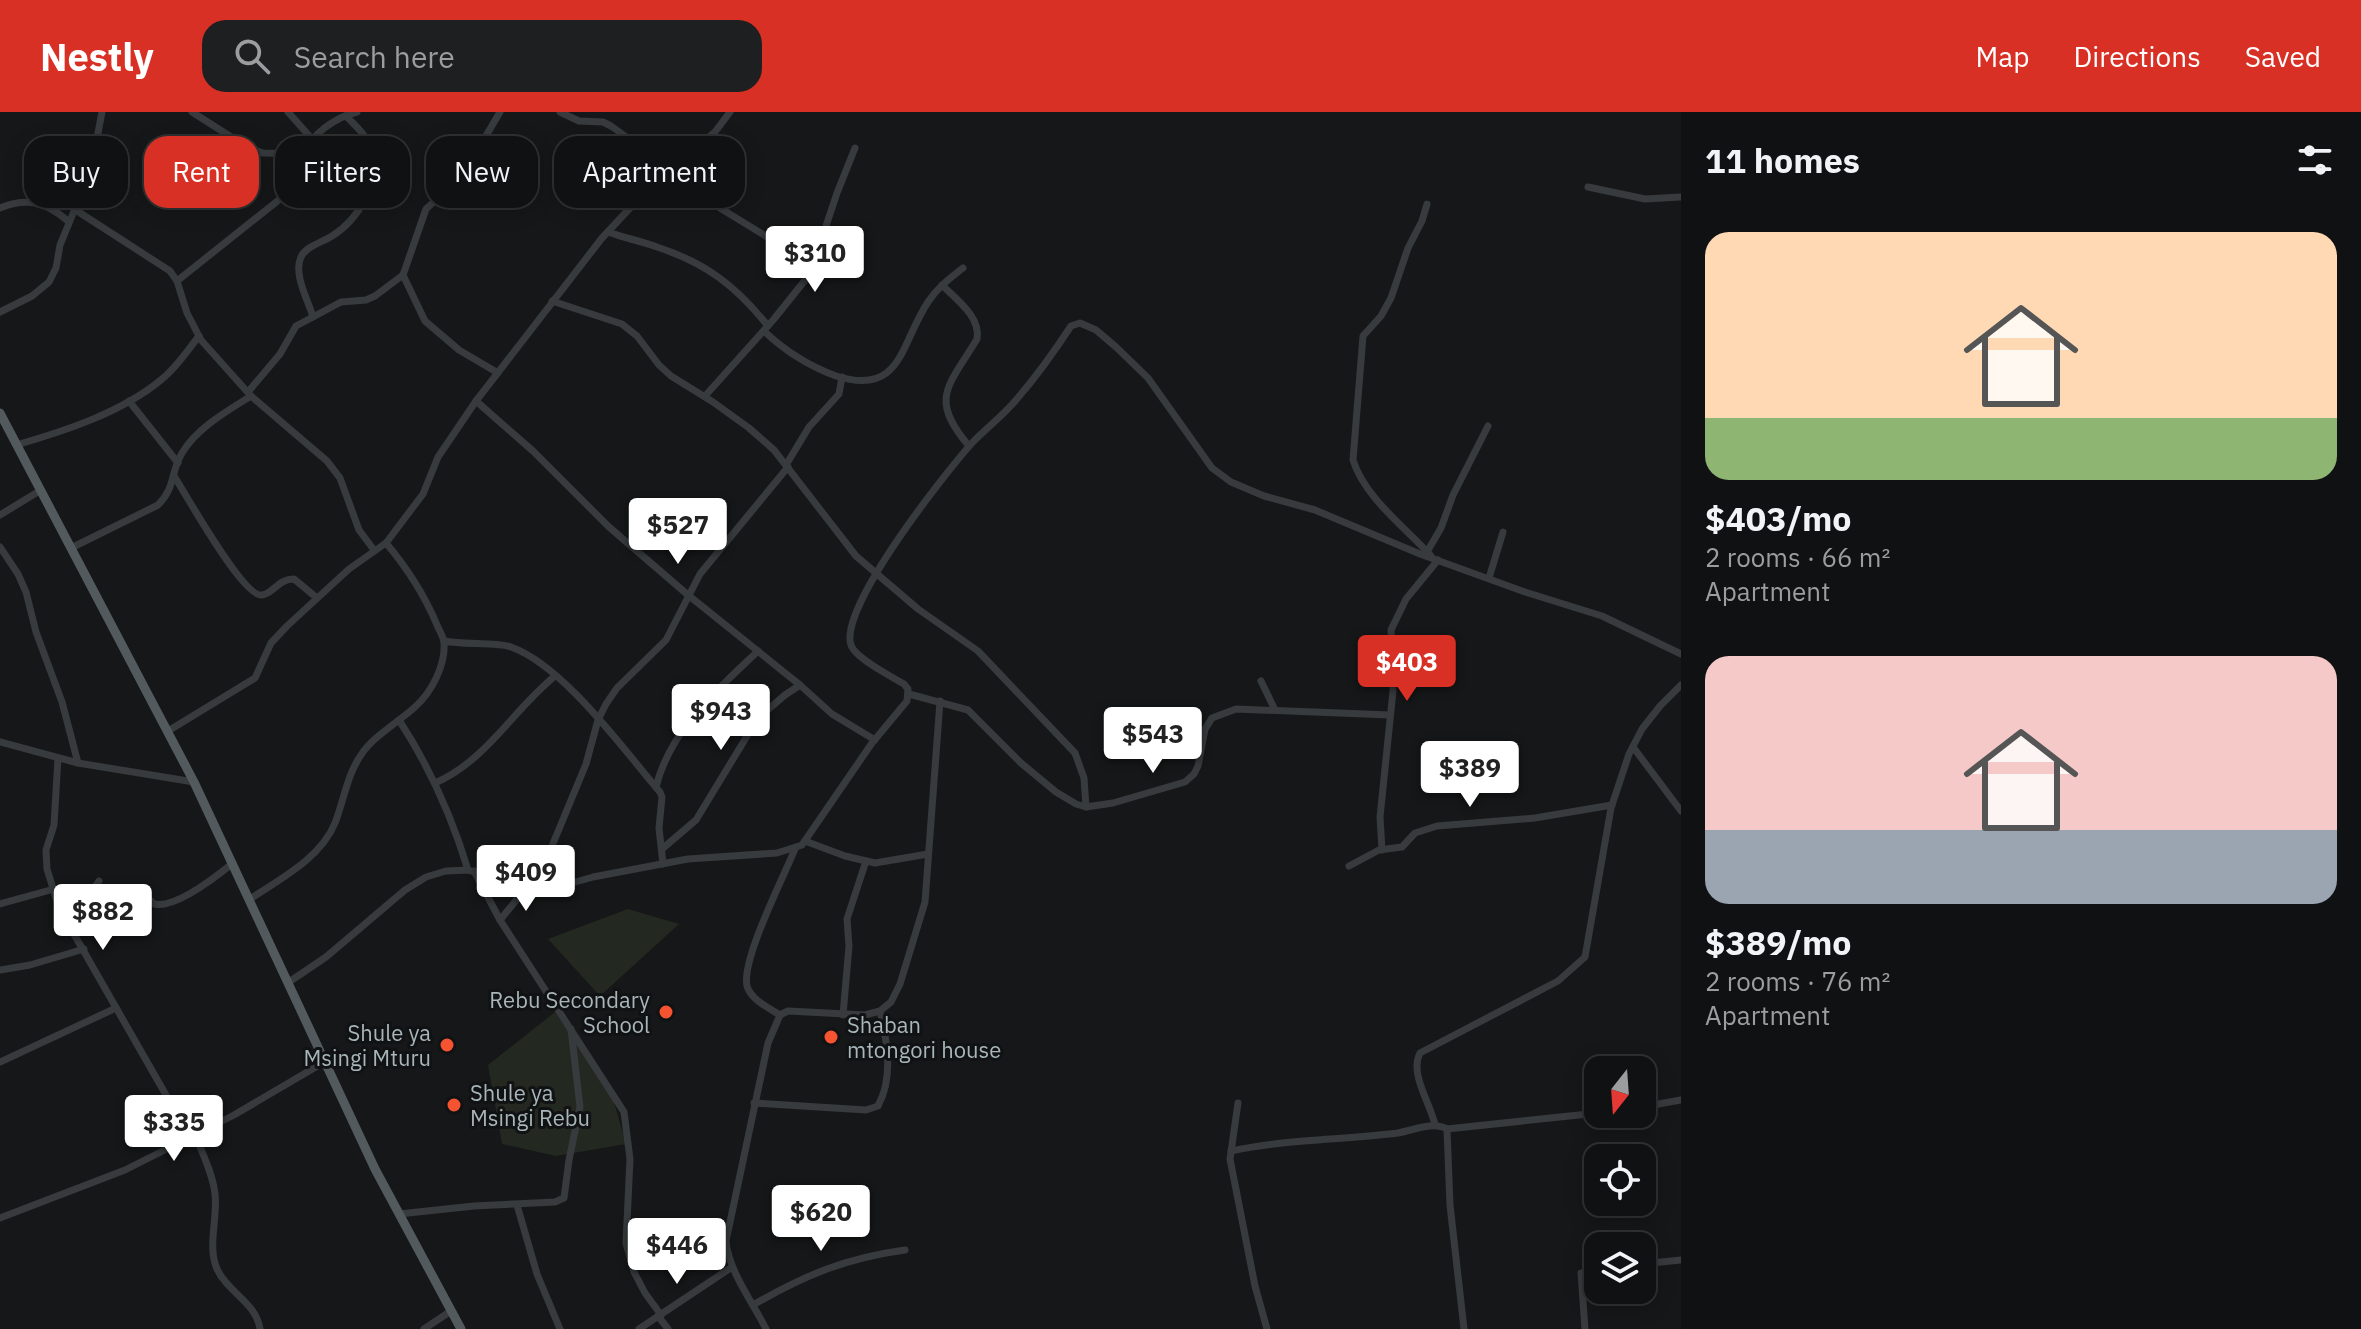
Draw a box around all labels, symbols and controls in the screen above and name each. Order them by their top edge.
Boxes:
search box [202,20,762,92]
text: Nestly [40,32,154,81]
icon: search [230,34,274,78]
text: Search here [294,37,455,76]
text: Map [1975,38,2029,75]
text: Directions [2073,38,2201,75]
text: Saved [2245,38,2321,75]
chip: Buy [24,136,128,208]
chip: Rent [144,136,259,208]
chip: Filters [275,136,410,208]
chip: New [426,136,538,208]
chip: Apartment [554,136,745,208]
text: 11 homes [1705,138,1860,182]
icon: filters [2293,138,2337,182]
pin: $310 [768,226,862,294]
text: $310 [784,235,846,269]
icon: home [1949,284,2093,428]
text: $403/mo [1705,496,1852,540]
pin: $527 [631,498,725,566]
text: $527 [647,507,709,541]
text: 2 rooms · 66 m² [1705,540,1890,574]
text: Apartment [1705,574,1830,608]
pin: $403 [1360,635,1454,703]
text: $403 [1376,644,1438,678]
pin: $943 [674,684,768,752]
text: $943 [690,693,752,727]
pin: $543 [1106,707,1200,775]
icon: home [1949,708,2093,852]
text: $543 [1122,716,1184,750]
pin: $389 [1423,741,1517,809]
text: $389 [1439,750,1501,784]
pin: $409 [479,845,573,913]
text: $409 [495,854,557,888]
pin: $882 [56,884,150,952]
text: $882 [72,893,134,927]
text: $389/mo [1705,920,1852,964]
text: 2 rooms · 76 m² [1705,964,1890,998]
place label: Rebu Secondary School [489,985,650,1039]
text: Apartment [1705,998,1830,1032]
marker: Rebu Secondary School [657,1003,675,1021]
place label: Shaban mtongori house [847,1010,1001,1064]
place label: Shule ya Msingi Mturu [303,1018,431,1072]
marker: Shaban mtongori house [822,1028,840,1046]
marker: Shule ya Msingi Mturu [438,1036,456,1054]
north arrow [1584,1056,1656,1128]
map controls [1584,1056,1656,1304]
place label: Shule ya Msingi Rebu [470,1078,590,1132]
pin: $335 [127,1095,221,1163]
marker: Shule ya Msingi Rebu [445,1096,463,1114]
text: $335 [143,1104,205,1138]
button: locate [1584,1144,1656,1216]
pin: $620 [774,1185,868,1253]
text: $620 [790,1194,852,1228]
pin: $446 [630,1218,724,1286]
text: $446 [646,1227,708,1261]
button: layers [1584,1232,1656,1304]

